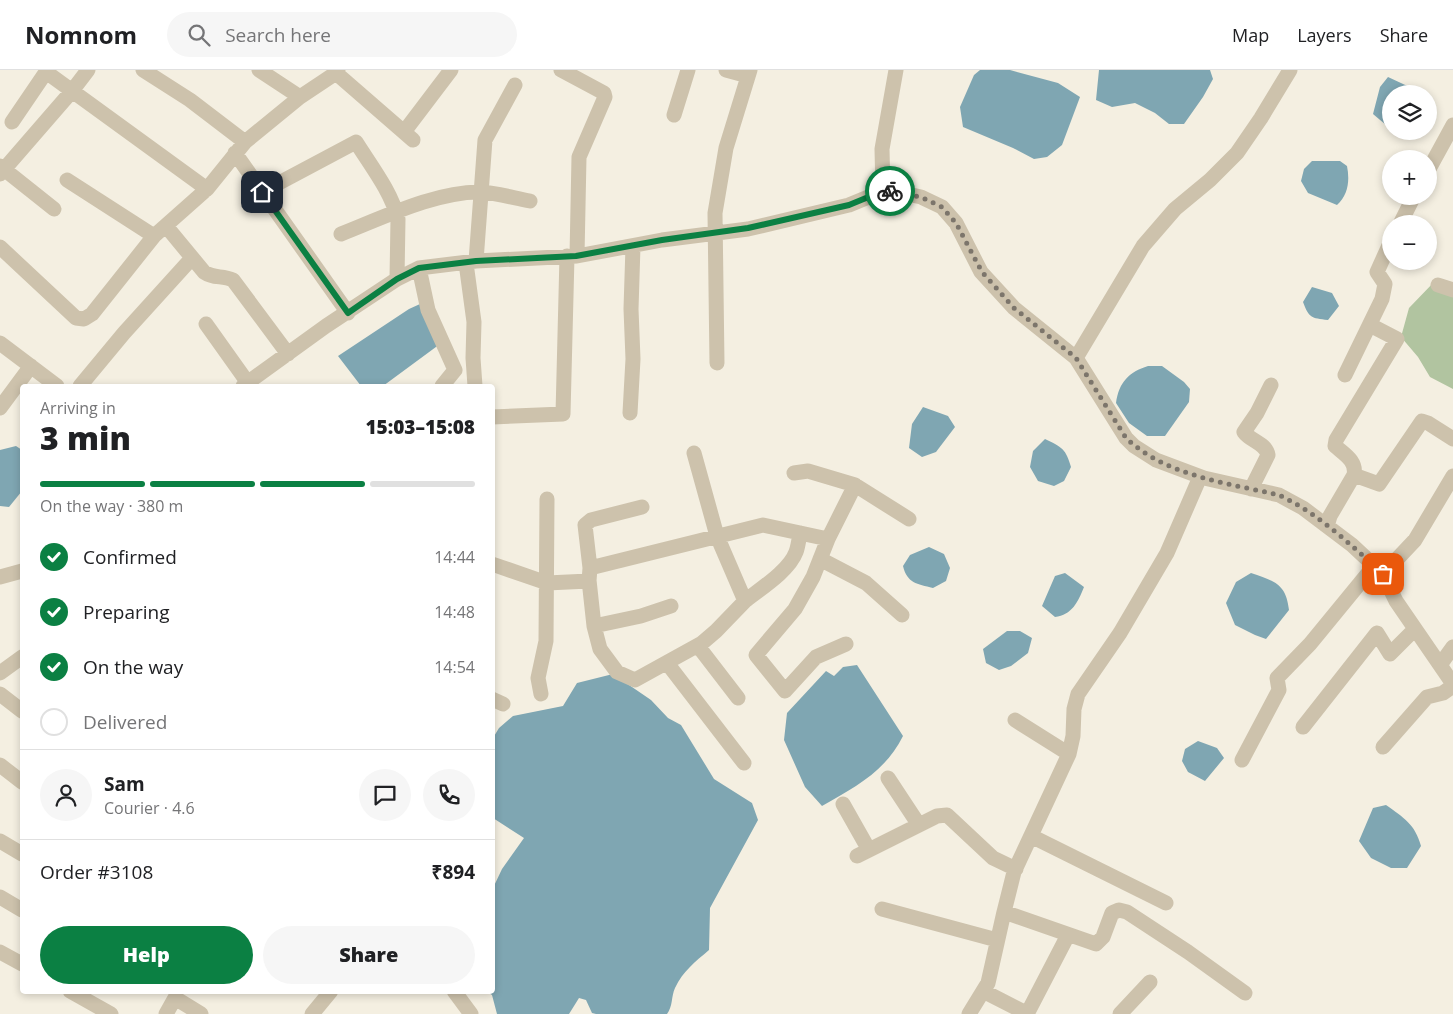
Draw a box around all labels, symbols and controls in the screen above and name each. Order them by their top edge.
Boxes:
search box [167,12,517,57]
text: Nomnom [25,18,137,51]
icon: search [185,21,213,49]
text: Search here [225,22,331,48]
text: Map [1232,23,1269,47]
text: Layers [1297,23,1352,47]
text: Share [1380,23,1428,47]
map controls [1382,85,1437,270]
button: layers [1382,85,1437,140]
button: + [1382,150,1437,205]
courier [865,166,915,216]
pin [241,171,283,213]
icon: bike [876,177,904,205]
icon: home [248,178,276,206]
button: − [1382,215,1437,270]
text: Arriving in [40,397,116,419]
text: 15:03–15:08 [365,414,475,440]
text: 3 min [40,416,131,459]
text: On the way · 380 m [40,495,183,517]
icon: check [40,543,68,571]
text: Confirmed [83,544,177,570]
text: 14:44 [434,546,475,568]
pin [1362,553,1404,595]
icon: bag [1369,560,1397,588]
icon: check [40,598,68,626]
text: Preparing [83,599,170,625]
text: 14:48 [434,601,475,623]
icon: check [40,653,68,681]
text: On the way [83,654,183,680]
text: 14:54 [434,656,475,678]
text: Delivered [83,709,167,735]
button: person [40,769,92,821]
button: chat [359,769,411,821]
button: phone [423,769,475,821]
text: Sam [104,771,145,797]
text: Courier · 4.6 [104,797,195,819]
text: Order #3108 [40,859,153,885]
text: ₹894 [432,859,475,885]
button: Help [40,926,253,984]
button: Share [263,926,475,984]

